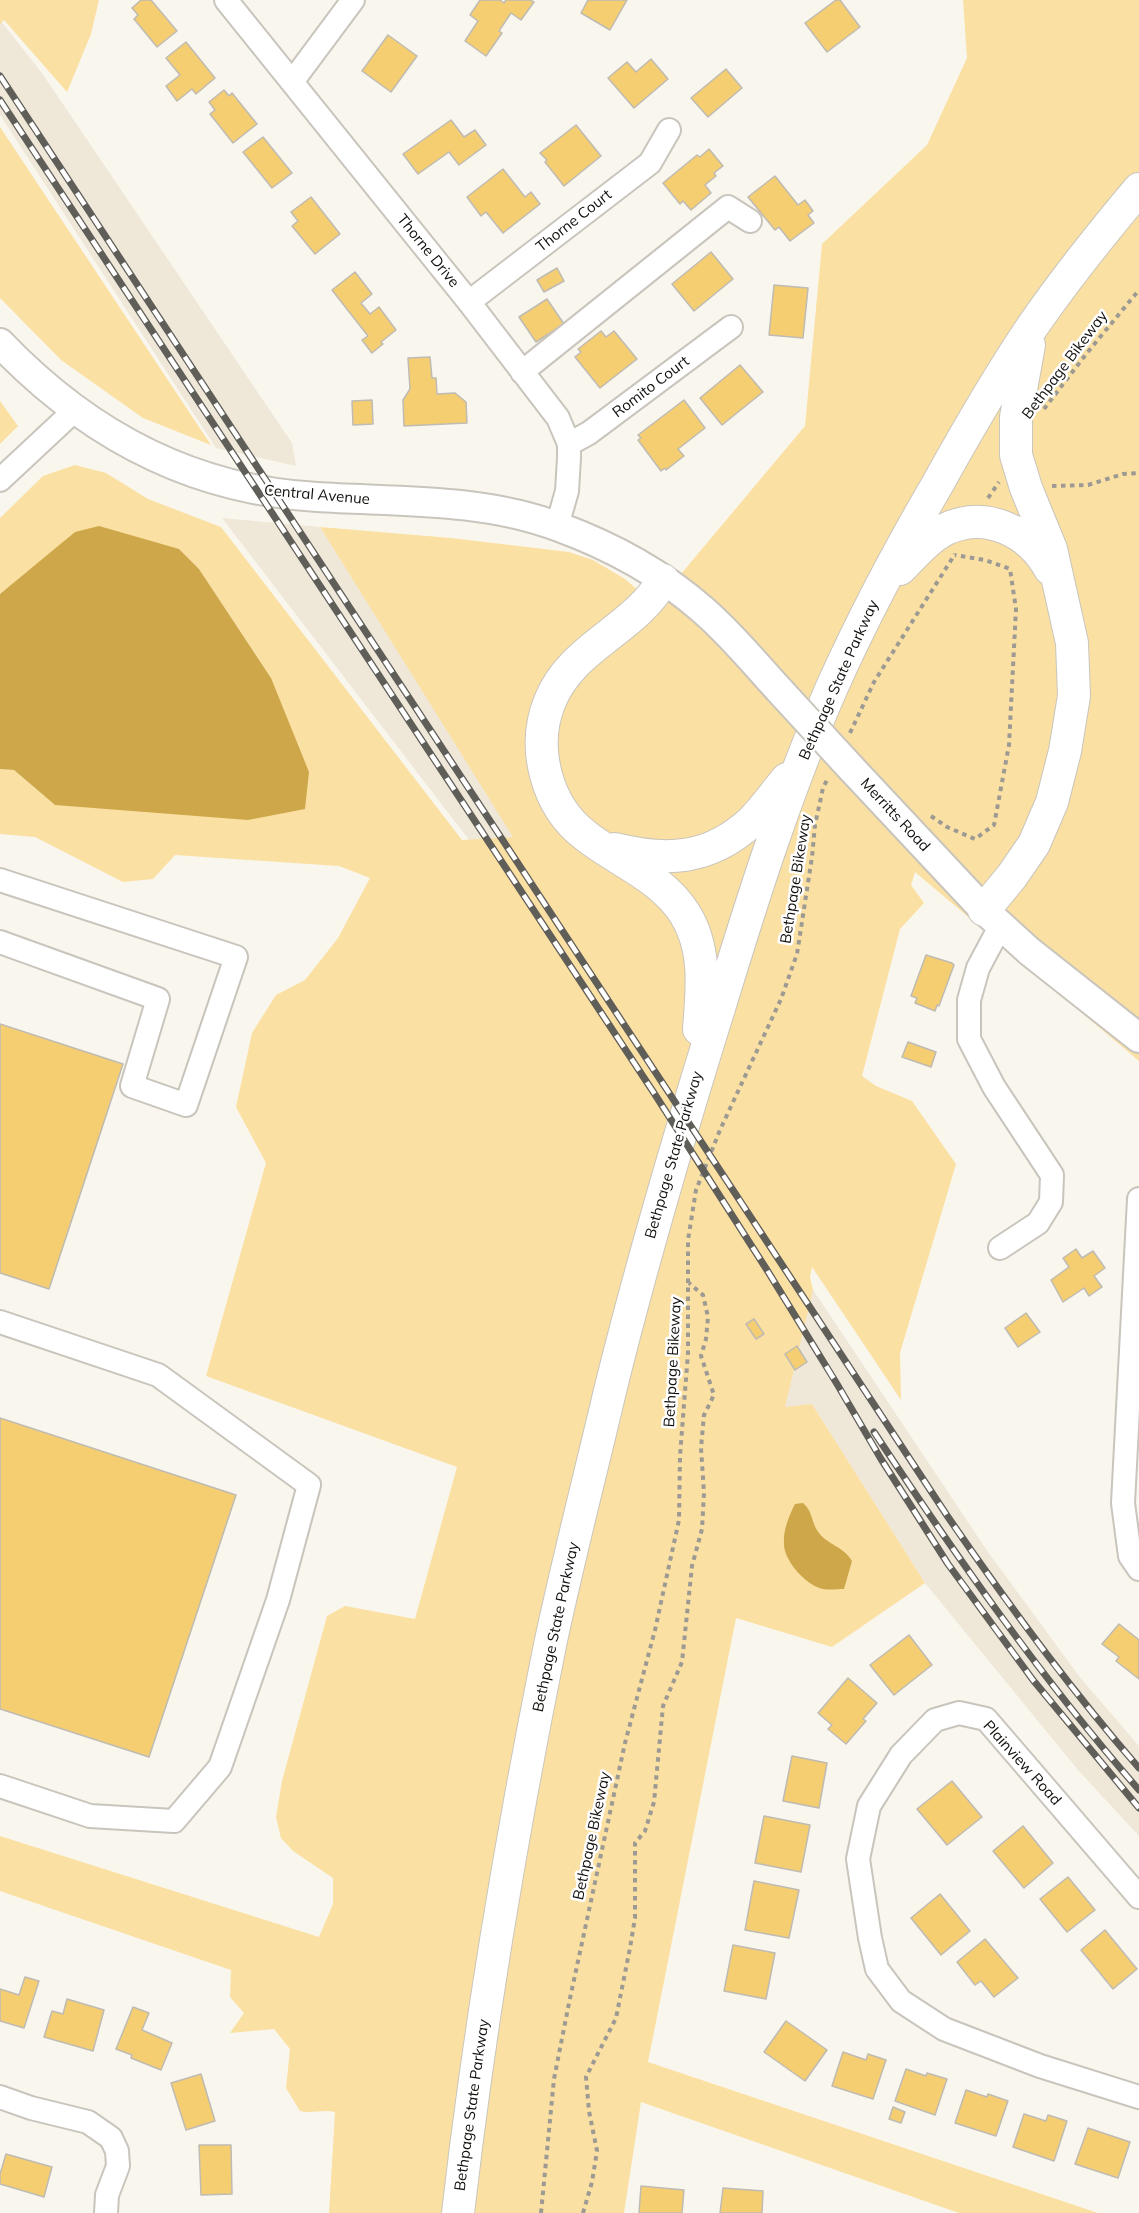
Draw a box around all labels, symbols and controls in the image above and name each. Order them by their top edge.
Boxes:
street label: Thorne Court [533,186,615,256]
street label: Thorne Drive [393,211,463,291]
street label: Bethpage Bikeway [1018,307,1112,423]
street label: Romito Court [609,352,693,422]
street label: Central Avenue [263,481,371,509]
street label: Bethpage State Parkway [796,597,882,763]
street label: Merritts Road [856,775,934,855]
street label: Bethpage Bikeway [777,813,815,945]
street label: Bethpage State Parkway [641,1069,707,1241]
street label: Bethpage Bikeway [661,1296,685,1428]
street label: Bethpage State Parkway [529,1540,583,1714]
street label: Plainview Road [979,1717,1065,1809]
street label: Bethpage Bikeway [570,1770,614,1902]
street label: Bethpage State Parkway [451,2018,493,2192]

